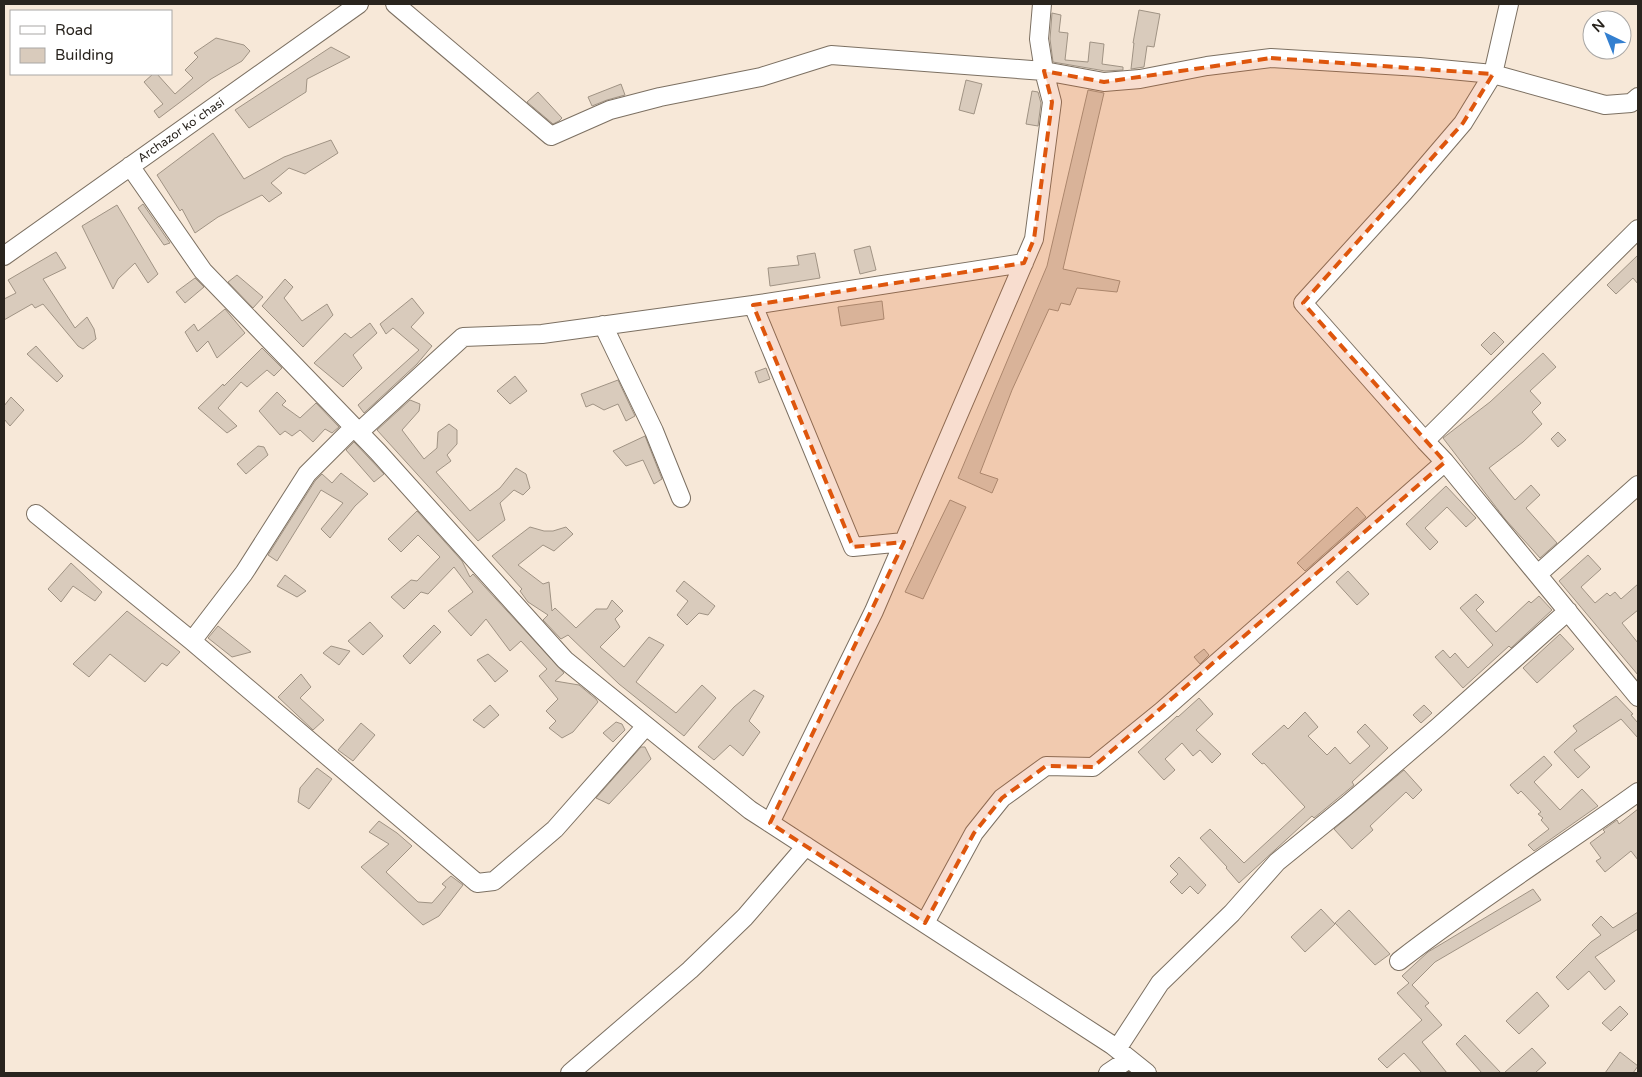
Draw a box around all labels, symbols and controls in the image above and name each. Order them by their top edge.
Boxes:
legend [10,10,172,75]
north arrow [1582,10,1632,60]
text: N [1589,16,1608,36]
text: Road [55,21,93,39]
text: Building [55,46,114,64]
street label: Archazor koʻchasi [135,95,227,165]

